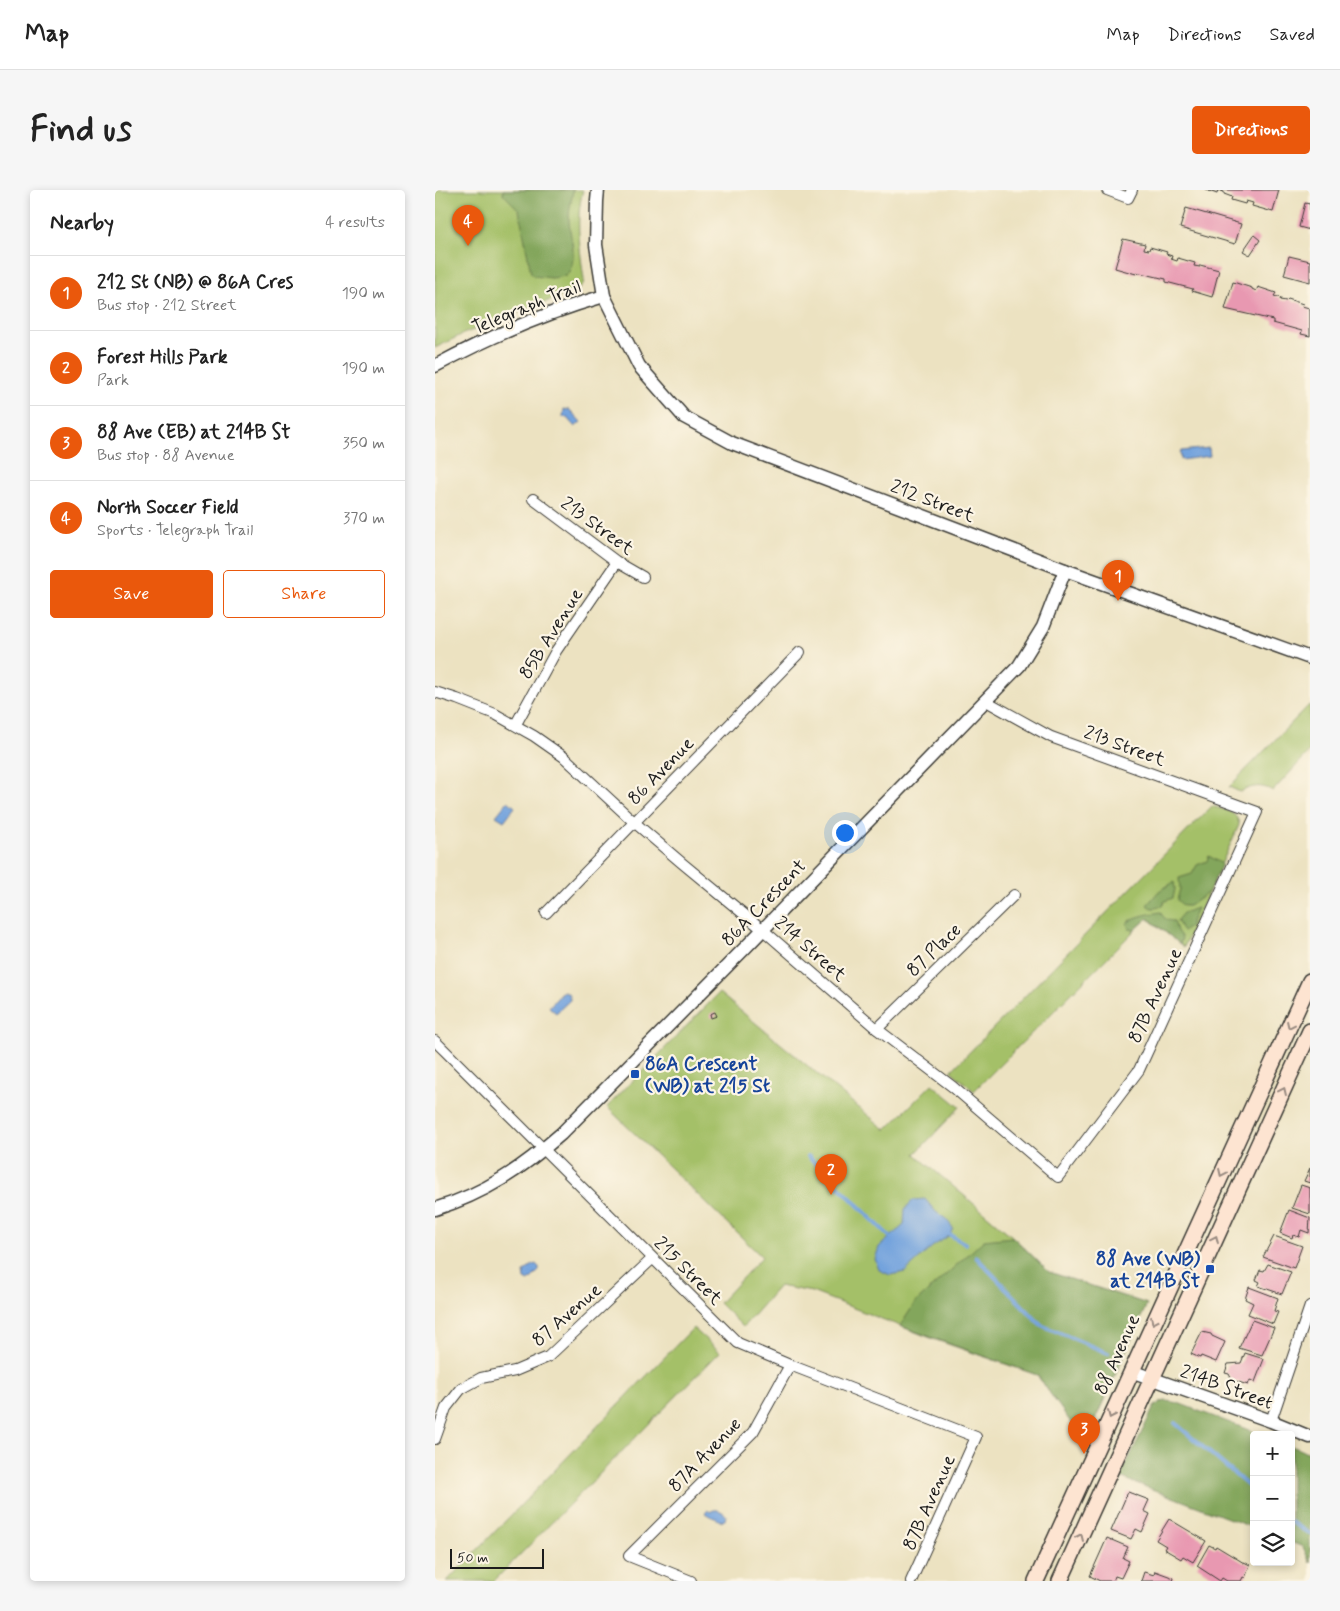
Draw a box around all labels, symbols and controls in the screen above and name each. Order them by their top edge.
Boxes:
text: Map [25,19,69,50]
text: Map [1107,23,1140,47]
text: Directions [1168,23,1242,47]
text: Saved [1270,23,1315,47]
button: Directions [1192,106,1310,154]
text: Find us [30,107,132,153]
pin: 4 [452,205,484,246]
text: Nearby [50,209,114,237]
text: 4 results [325,212,385,233]
text: 212 St (NB) @ 86A Cres [97,270,293,295]
street label: Telegraph Trail [468,274,586,343]
text: 1 [62,283,70,304]
text: 190 m [342,283,385,304]
text: Bus stop · 212 Street [97,295,237,316]
text: Forest Hills Park [97,345,228,370]
text: 2 [62,358,70,379]
text: 190 m [342,358,385,379]
text: Park [97,370,129,391]
text: 88 Ave (EB) at 214B St [97,420,290,445]
text: 3 [62,433,70,454]
text: 350 m [343,433,385,454]
text: Bus stop · 88 Avenue [97,445,235,466]
street label: 212 Street [887,474,978,529]
street label: 213 Street [555,491,639,561]
text: North Soccer Field [97,495,238,520]
text: 4 [61,508,71,529]
text: 370 m [343,508,385,529]
text: Sports · Telegraph Trail [97,520,253,541]
pin: 1 [1102,560,1134,601]
button: Save [50,570,213,618]
button: Share [223,570,385,618]
street label: 85B Avenue [513,584,589,684]
street label: 213 Street [1080,720,1169,773]
street label: 86 Avenue [622,731,700,811]
your location [832,820,858,846]
street label: 86A Crescent [716,854,812,952]
street label: 214 Street [769,911,852,987]
street label: 87 Place [901,918,967,982]
street label: 87B Avenue [1122,944,1188,1047]
one-way arrow [1285,1020,1296,1029]
place label: 86A Crescent (WB) at 215 St [645,1052,770,1099]
marker: 86A Crescent (WB) at 215 St [629,1068,641,1080]
one-way arrow [1276,1087,1287,1096]
pin: 2 [815,1154,847,1195]
one-way arrow [1217,1168,1228,1177]
street label: 215 Street [648,1231,728,1311]
one-way arrow [1209,1235,1220,1244]
place label: 88 Ave (WB) at 214B St [1096,1247,1200,1294]
marker: 88 Ave (WB) at 214B St [1204,1263,1216,1275]
street label: 87 Avenue [527,1278,607,1352]
street label: 88 Avenue [1089,1310,1146,1399]
one-way arrow [1149,1316,1160,1325]
street label: 214B Street [1177,1359,1276,1416]
one-way arrow [1106,1410,1117,1419]
street label: 87A Avenue [663,1412,747,1498]
pin: 3 [1068,1413,1100,1454]
map controls [1250,1431,1295,1566]
button: + [1250,1431,1295,1476]
street label: 87B Avenue [897,1451,962,1554]
button: − [1250,1476,1295,1521]
button: layers [1250,1521,1295,1566]
one-way arrow [1073,1533,1084,1542]
scale bar [450,1546,544,1569]
text: 50 m [457,1549,488,1567]

